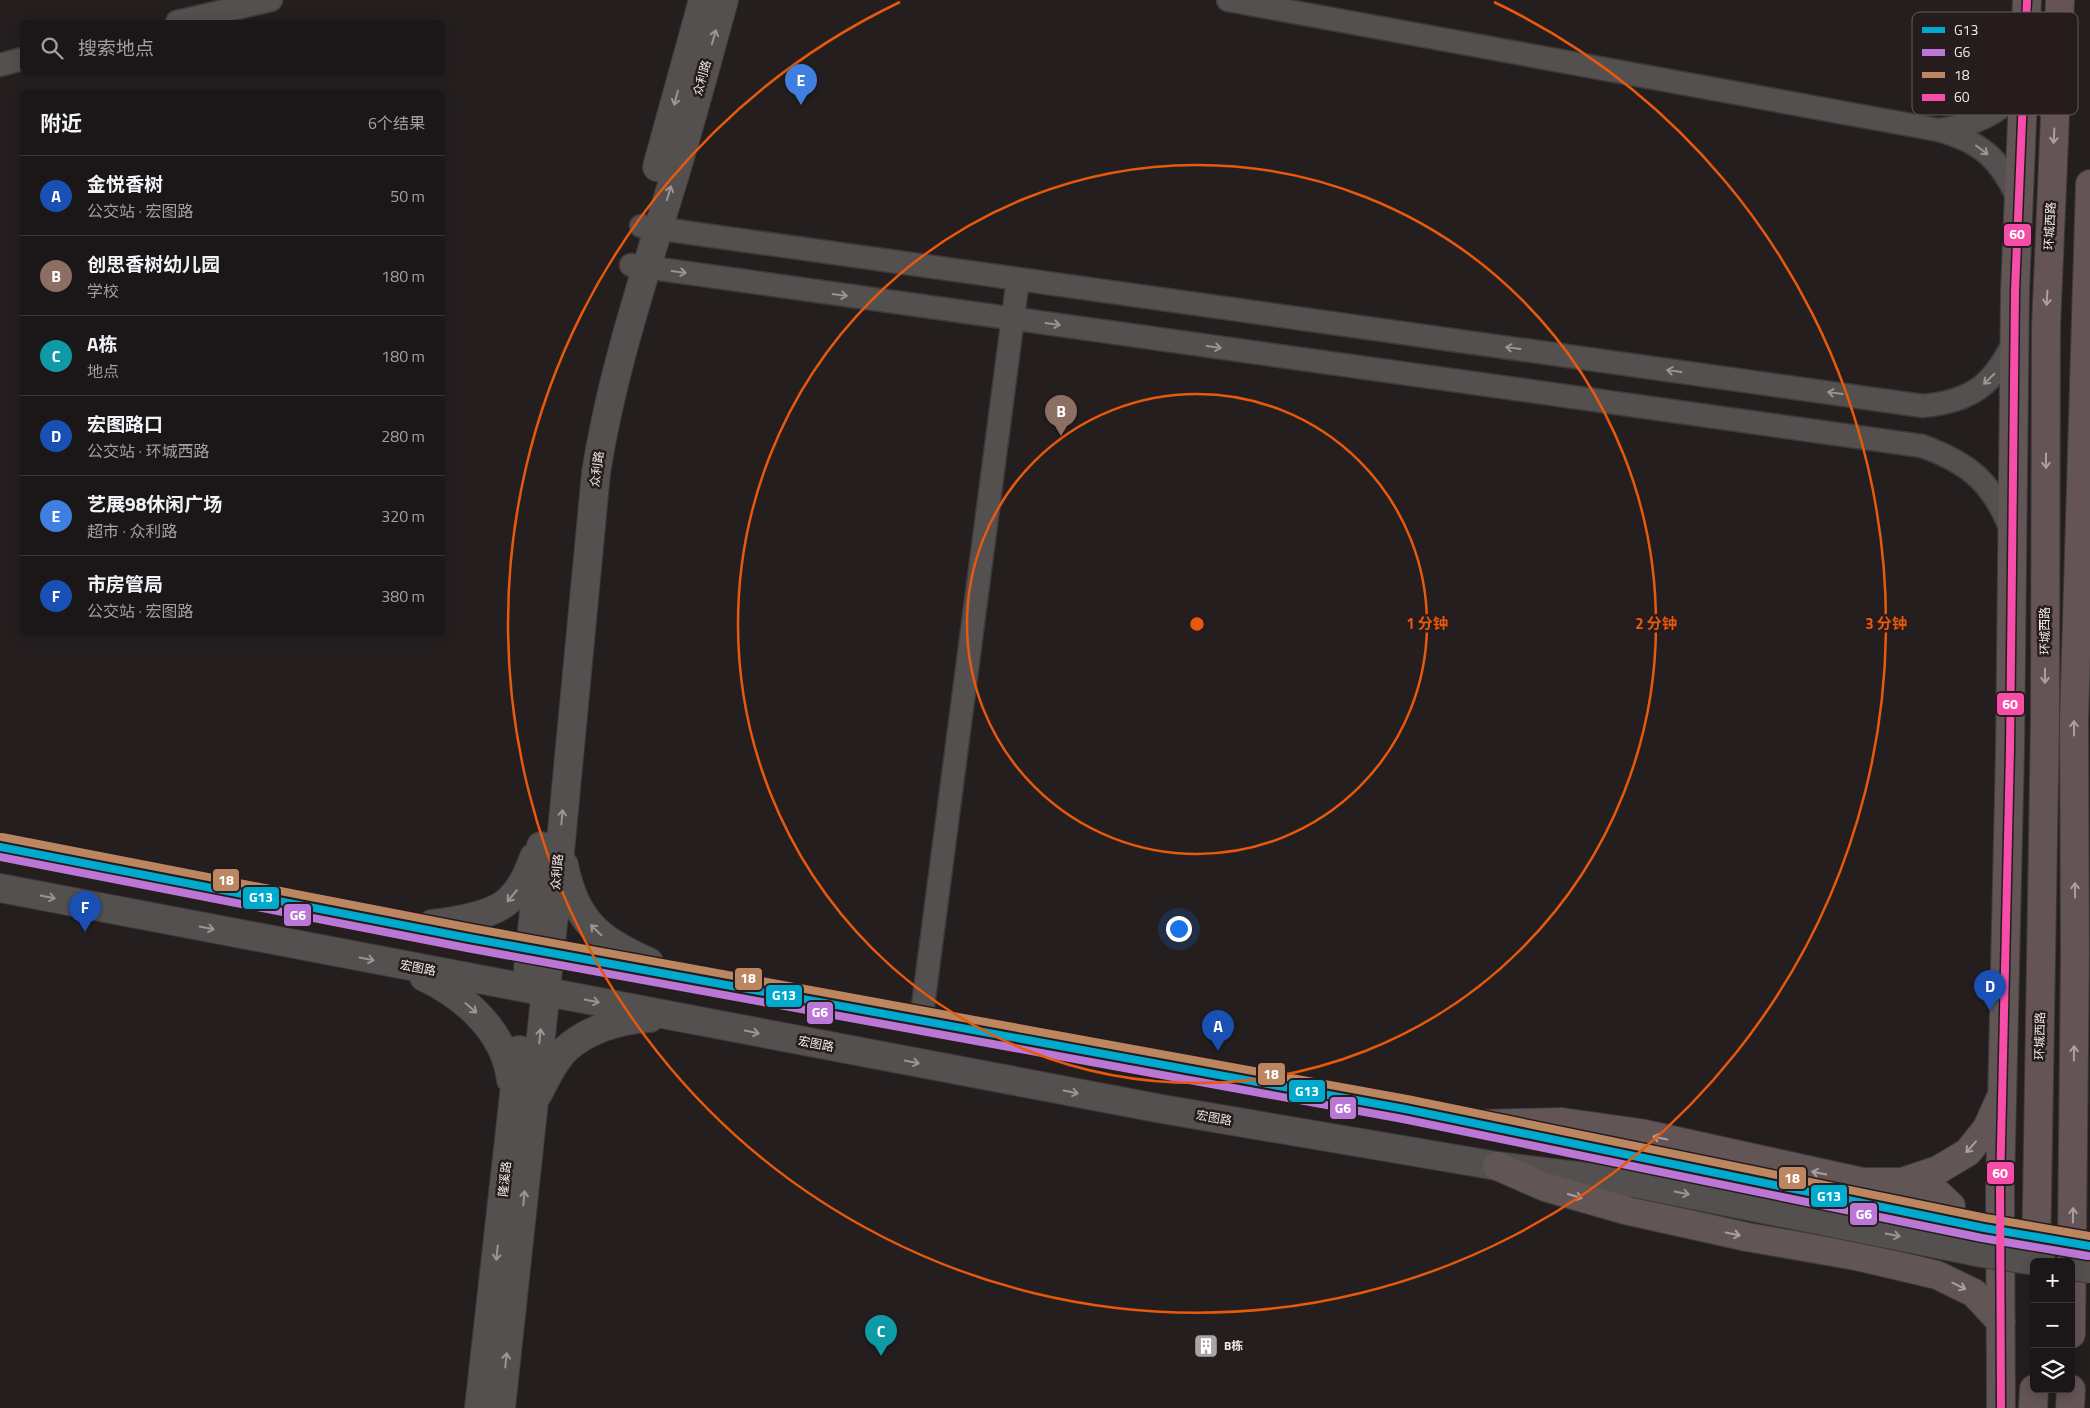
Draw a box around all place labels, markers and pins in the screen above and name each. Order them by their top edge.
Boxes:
pin: E [785,64,817,105]
pin: B [1045,395,1077,436]
centre of rings [1188,615,1206,633]
pin: F [69,891,101,932]
pin: D [1974,970,2006,1011]
pin: A [1202,1010,1234,1051]
pin: C [865,1315,897,1356]
building icon: B栋 [1193,1333,1219,1359]
place label: B栋 [1224,1336,1243,1355]

